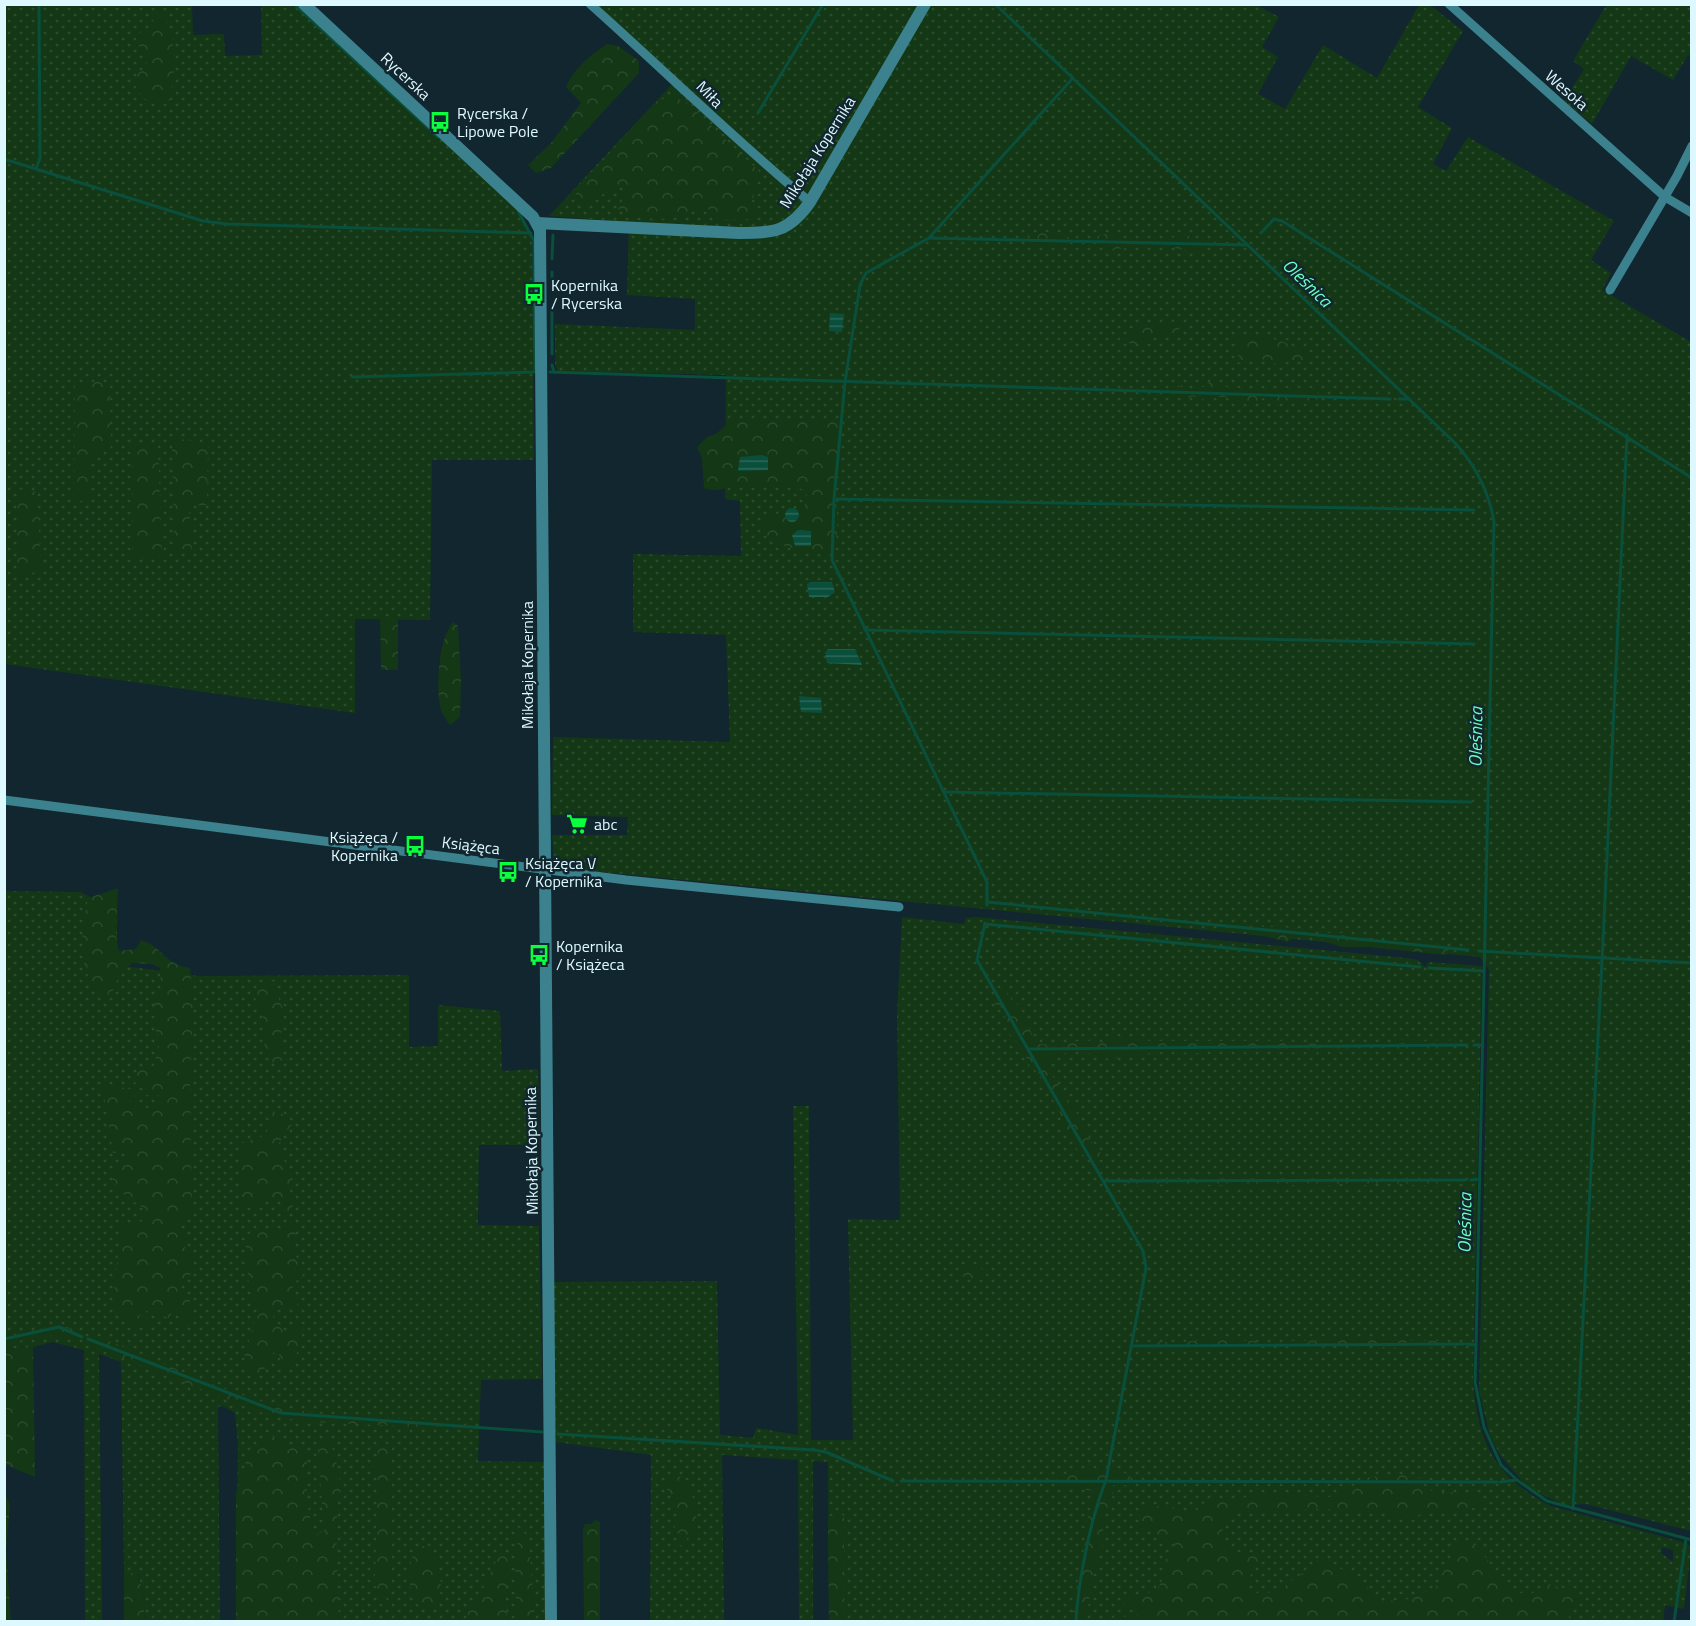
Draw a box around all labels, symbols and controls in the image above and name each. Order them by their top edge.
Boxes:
street label: Rycerska [376,46,436,106]
street label: Wesoła [1540,64,1594,116]
street label: Miła [691,75,729,113]
street label: Mikołaja Kopernika [773,91,861,213]
place label: Rycerska / Lipowe Pole [457,101,538,143]
bus stop icon: Rycerska / Lipowe Pole [428,110,452,134]
water label: Oleśnica [1276,252,1339,314]
place label: Kopernika / Rycerska [551,273,622,315]
bus stop icon: Kopernika / Rycerska [522,282,546,306]
street label: Mikołaja Kopernika [515,601,539,729]
water label: Oleśnica [1461,706,1490,767]
supermarket icon: abc [565,812,589,836]
place label: abc [594,812,617,836]
place label: Książęca / Kopernika [330,825,398,867]
street label: Książęca [441,830,501,860]
bus stop icon: Książęca / Kopernika [403,834,427,858]
place label: Książęca V / Kopernika [525,851,602,893]
bus stop icon: Książęca V / Kopernika [496,860,520,884]
place label: Kopernika / Książeca [556,934,624,976]
bus stop icon: Kopernika / Książeca [527,943,551,967]
street label: Mikołaja Kopernika [518,1087,544,1215]
water label: Oleśnica [1450,1192,1479,1253]

